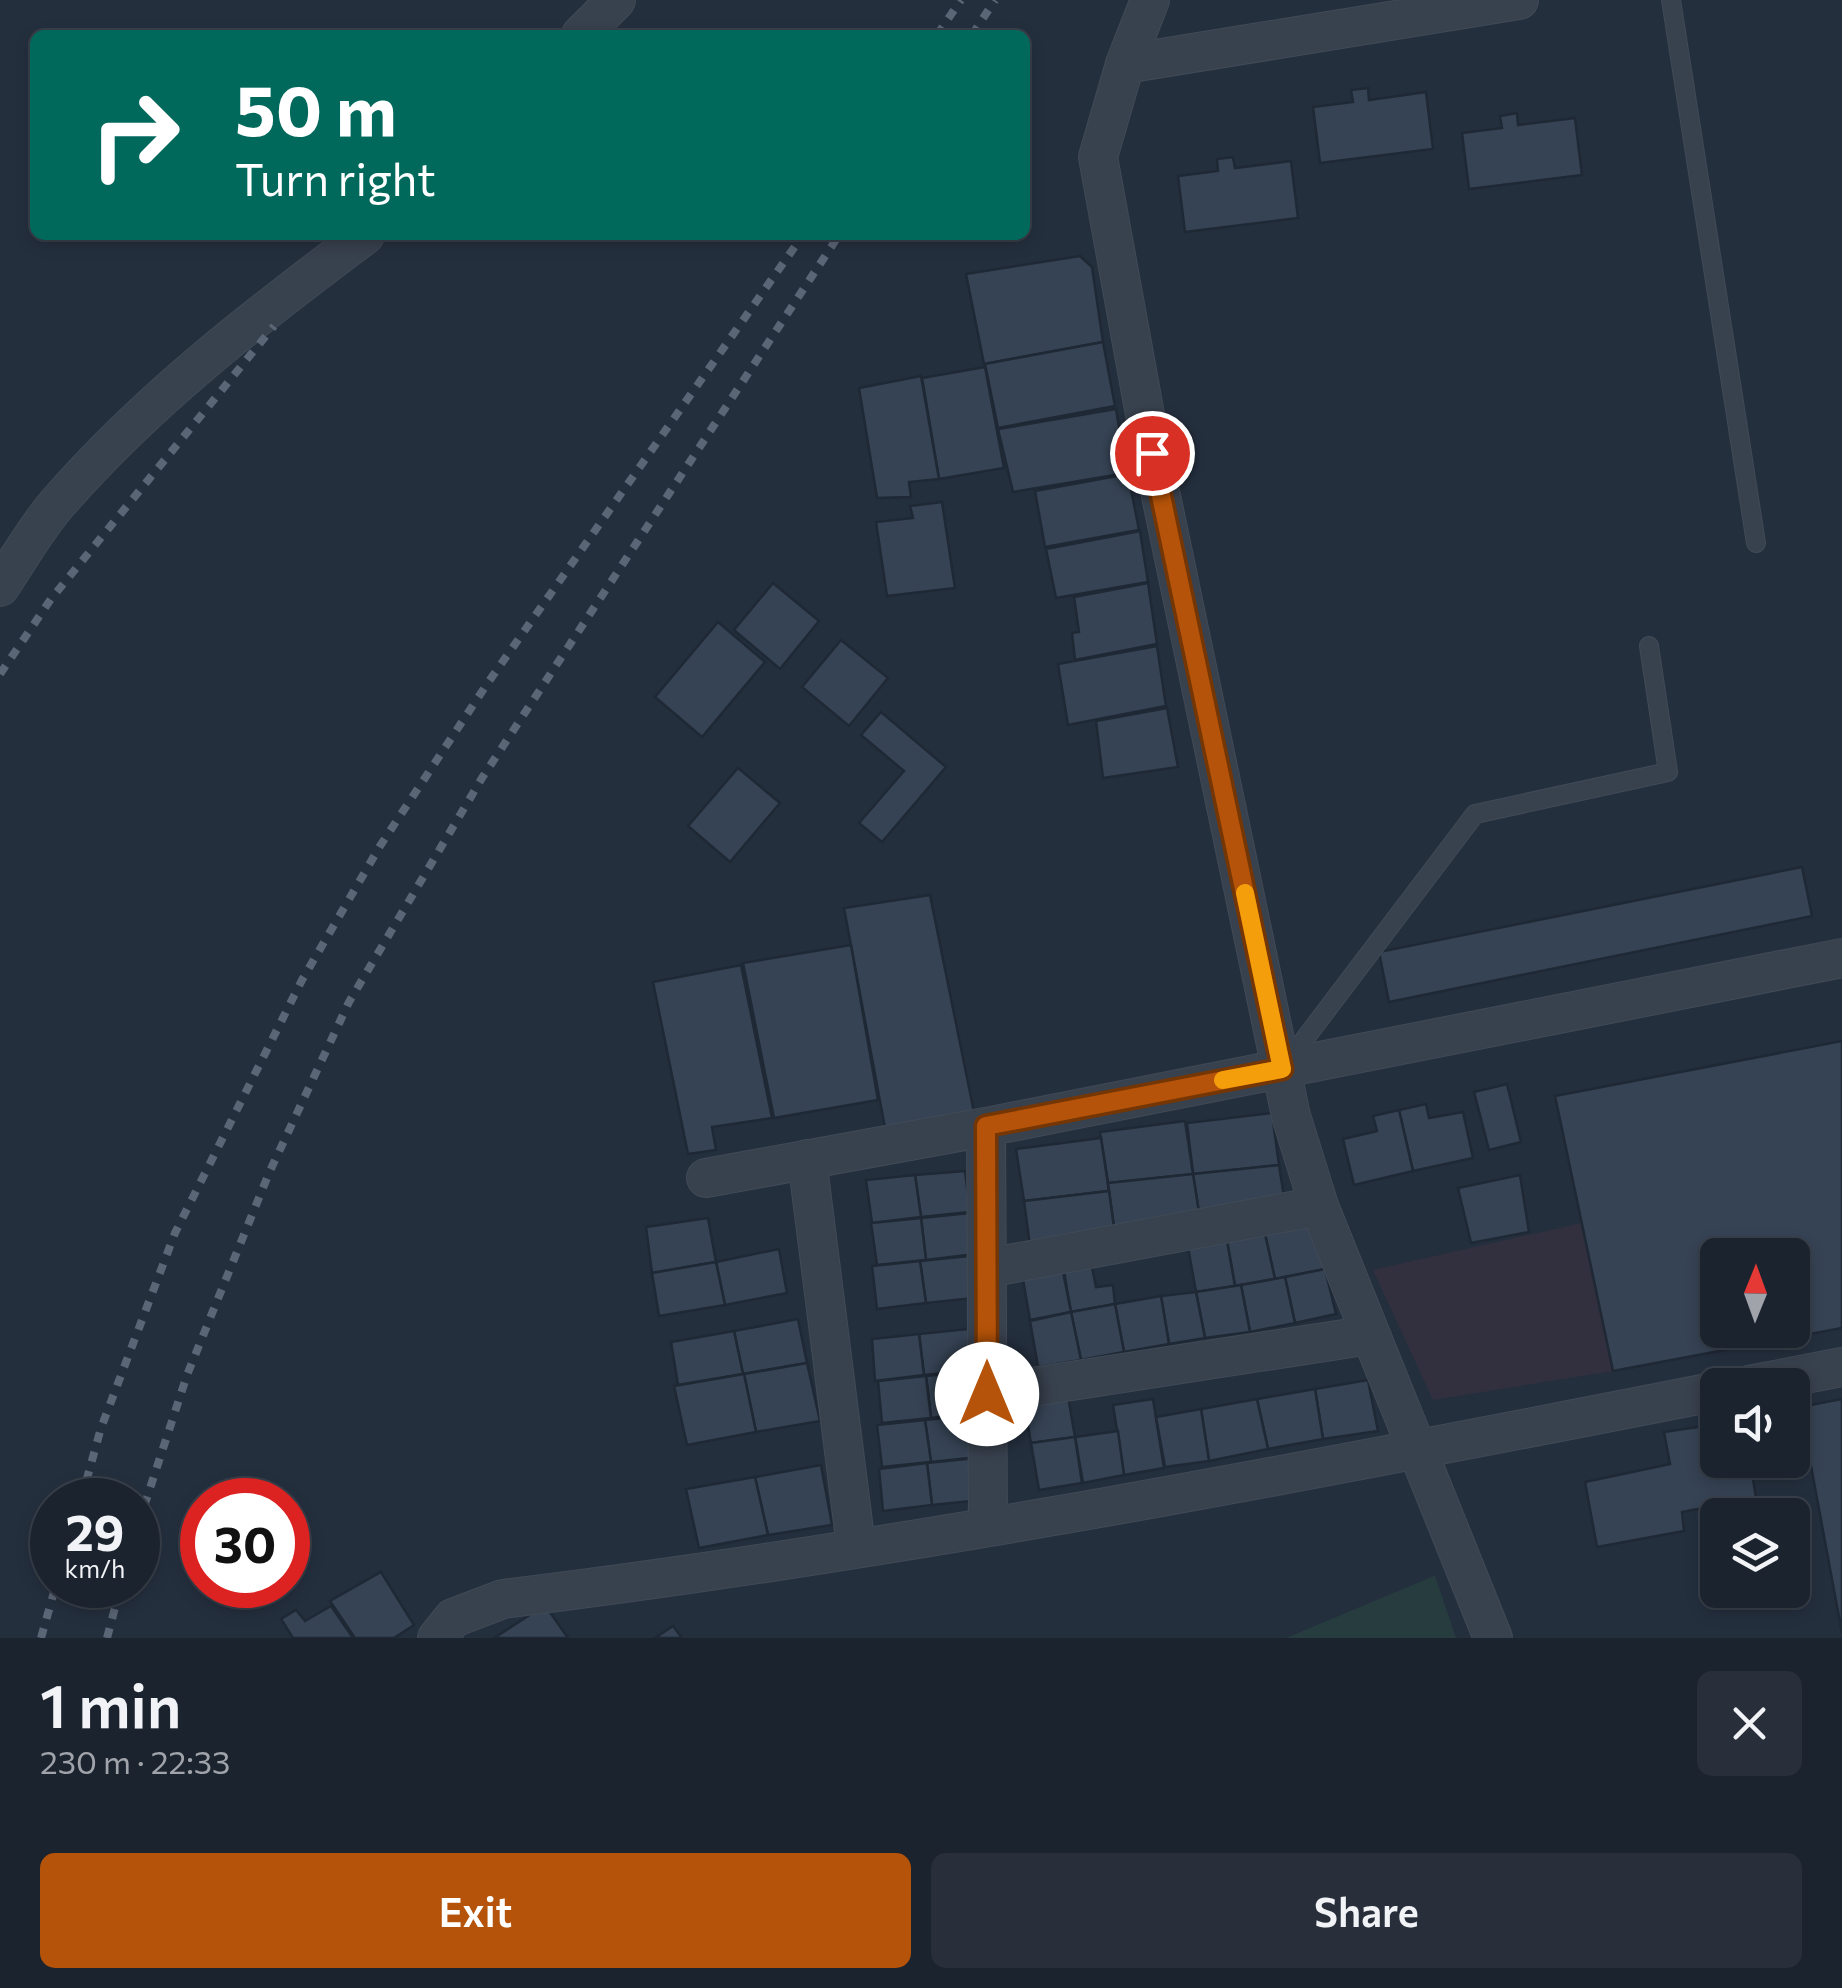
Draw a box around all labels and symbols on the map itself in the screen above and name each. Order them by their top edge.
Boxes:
pin [1110,411,1195,496]
north arrow [1700,1238,1810,1348]
position arrow [935,1342,1039,1446]
speed limit sign: 30 [180,1478,310,1608]

